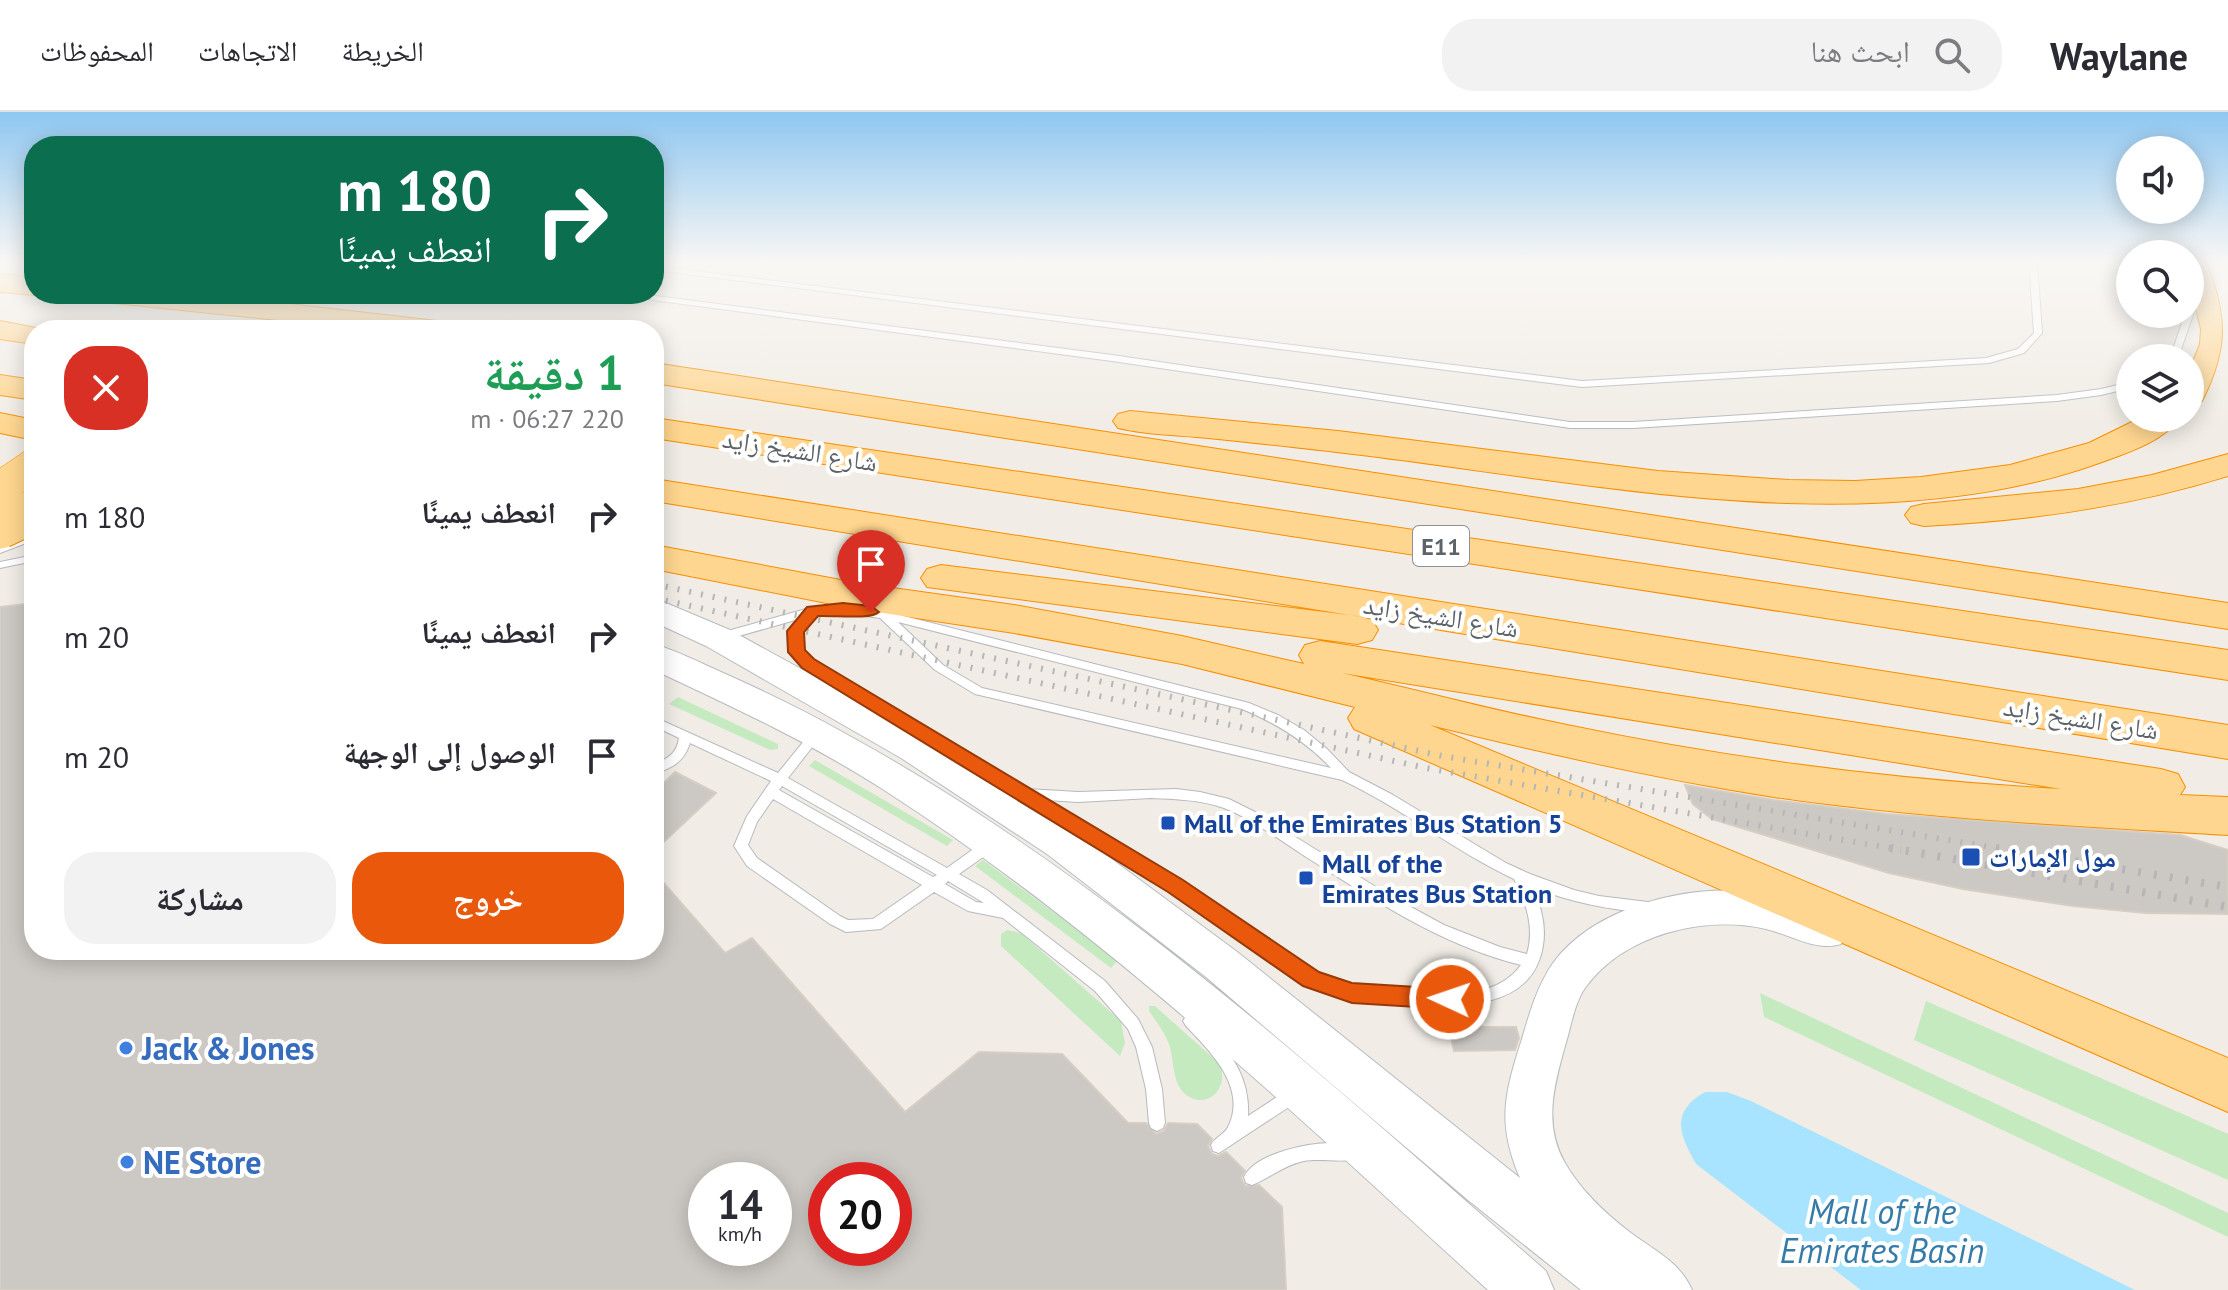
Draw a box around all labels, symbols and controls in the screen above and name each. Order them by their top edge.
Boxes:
search box [1442,19,2002,91]
text: ابحث هنا [1811,31,1910,70]
text: Waylane [2050,31,2188,80]
text: المحفوظات [40,32,154,69]
text: الاتجاهات [198,32,297,69]
text: الخريطة [341,32,424,69]
icon: search [1930,33,1974,77]
map controls [2116,136,2204,432]
button: sound [2116,136,2204,224]
text: 180 m [337,154,492,226]
icon: right [520,168,624,272]
text: انعطف يمينًا [337,225,492,272]
button: search [2116,240,2204,328]
text: 1 دقيقة [484,341,624,403]
button: layers [2116,344,2204,432]
button: close [64,346,148,430]
text: 220 m · 06:27 [470,402,624,435]
street label: شارع الشيخ زايد [720,421,880,480]
text: انعطف يمينًا [421,492,556,531]
icon: right [580,494,624,538]
text: 180 m [64,497,145,536]
road number: E11 [1413,526,1469,566]
pin [837,530,905,612]
icon: arrive [849,542,893,586]
street label: شارع الشيخ زايد [1361,587,1521,646]
text: انعطف يمينًا [421,612,556,651]
icon: right [580,614,624,658]
text: 20 m [64,617,129,656]
street label: شارع الشيخ زايد [2001,689,2161,748]
text: الوصول إلى الوجهة [344,732,556,771]
icon: arrive [580,734,624,778]
text: 20 m [64,737,129,776]
place label: Mall of the Emirates Bus Station 5 [1184,807,1563,840]
marker: Mall of the Emirates Bus Station 5 [1159,814,1177,832]
place label: مول الإمارات [1989,841,2116,874]
marker: مول الإمارات [1960,846,1982,868]
place label: Mall of the Emirates Bus Station [1322,847,1552,910]
button: مشاركة [64,852,336,944]
button: خروج [352,852,624,944]
marker: Mall of the Emirates Bus Station [1297,869,1315,887]
position arrow [1408,957,1492,1041]
place label: Jack & Jones [141,1027,314,1069]
marker: Jack & Jones [117,1039,135,1057]
place label: NE Store [143,1141,261,1183]
marker: NE Store [118,1153,136,1171]
speed limit sign: 20 [808,1162,912,1266]
text: 14 [717,1178,763,1230]
water label: Mall of the Emirates Basin [1780,1189,1984,1272]
text: km/h [718,1221,762,1247]

